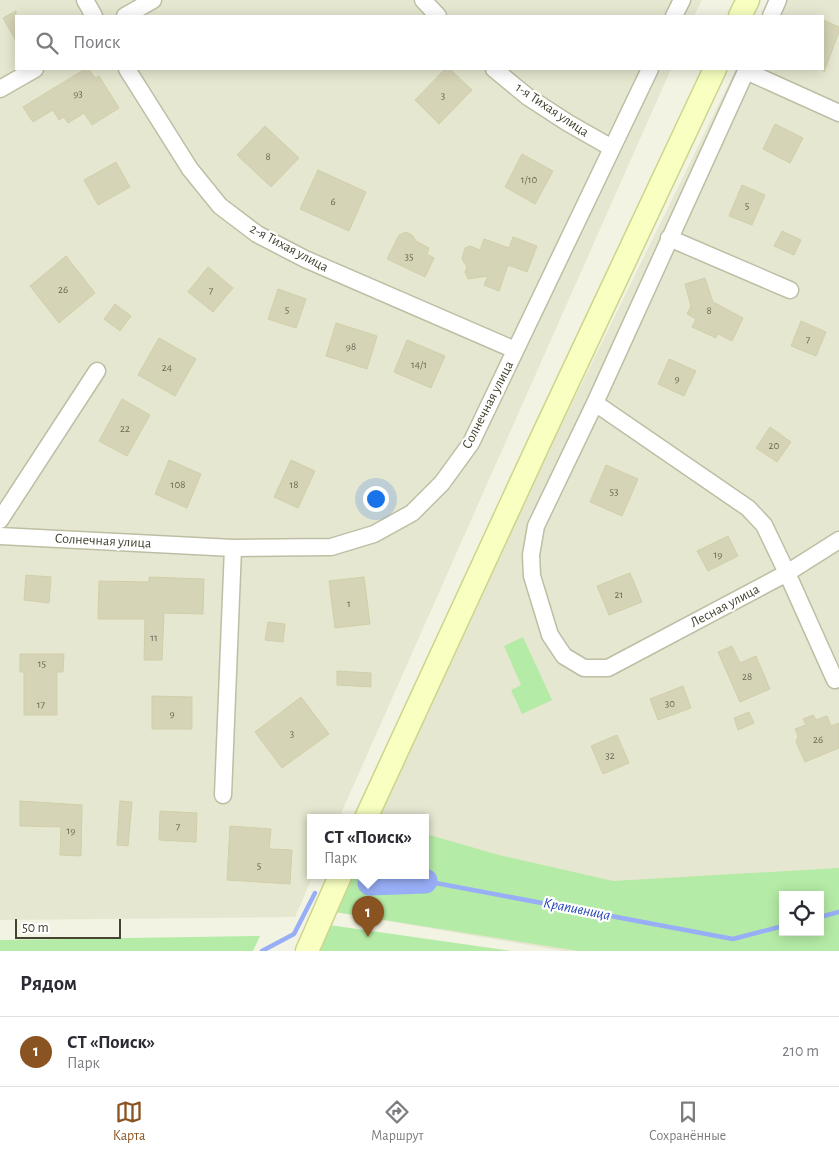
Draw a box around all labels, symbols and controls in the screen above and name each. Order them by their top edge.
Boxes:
search box [15,15,824,70]
icon: search [33,29,61,57]
text: Поиск [73,33,120,52]
street label: 1-я Тихая улица [513,80,592,140]
house number: 93 [73,88,83,99]
house number: 3 [441,90,446,101]
house number: 8 [265,151,271,162]
house number: 1/10 [521,174,537,185]
house number: 6 [330,196,336,207]
house number: 5 [745,200,750,211]
street label: 2-я Тихая улица [247,221,331,275]
house number: 35 [404,251,414,262]
house number: 26 [58,284,68,295]
house number: 7 [209,285,214,296]
house number: 5 [285,304,290,315]
house number: 8 [706,305,712,316]
house number: 7 [806,334,811,345]
house number: 98 [346,341,356,352]
street label: Солнечная улица [460,358,516,451]
house number: 14/1 [411,359,427,370]
house number: 24 [162,362,172,373]
house number: 9 [674,373,680,384]
house number: 22 [120,423,130,434]
house number: 20 [769,440,780,451]
house number: 108 [171,479,185,490]
house number: 18 [290,479,299,490]
your location [363,486,389,512]
house number: 53 [609,486,619,497]
street label: Солнечная улица [54,531,152,551]
house number: 19 [714,549,722,560]
street label: Лесная улица [688,582,762,630]
house number: 21 [615,589,623,600]
house number: 1 [347,598,351,609]
house number: 11 [150,632,158,643]
house number: 15 [38,658,47,669]
house number: 28 [742,671,752,682]
house number: 30 [665,698,675,709]
house number: 17 [37,699,46,710]
house number: 9 [169,708,175,719]
house number: 3 [290,728,295,739]
house number: 26 [813,734,823,745]
house number: 32 [605,750,615,761]
popup [307,814,429,879]
house number: 7 [176,821,181,832]
house number: 19 [67,825,75,836]
text: СТ «Поиск» [324,828,412,847]
text: Парк [324,850,357,866]
house number: 5 [257,860,262,871]
map controls [779,891,824,936]
button: locate [779,891,824,936]
water label: Крапивница [542,895,612,923]
pin: 1 [352,896,384,937]
scale bar [15,916,121,939]
text: 50 m [22,921,49,935]
text: Рядом [20,973,77,994]
text: СТ «Поиск» [67,1033,155,1052]
text: 1 [33,1043,39,1059]
text: 210 m [782,1043,819,1059]
text: Парк [67,1055,100,1071]
tab: Карта [113,1098,146,1145]
tab: Маршрут [371,1098,424,1145]
tab: Сохранённые [649,1098,726,1145]

